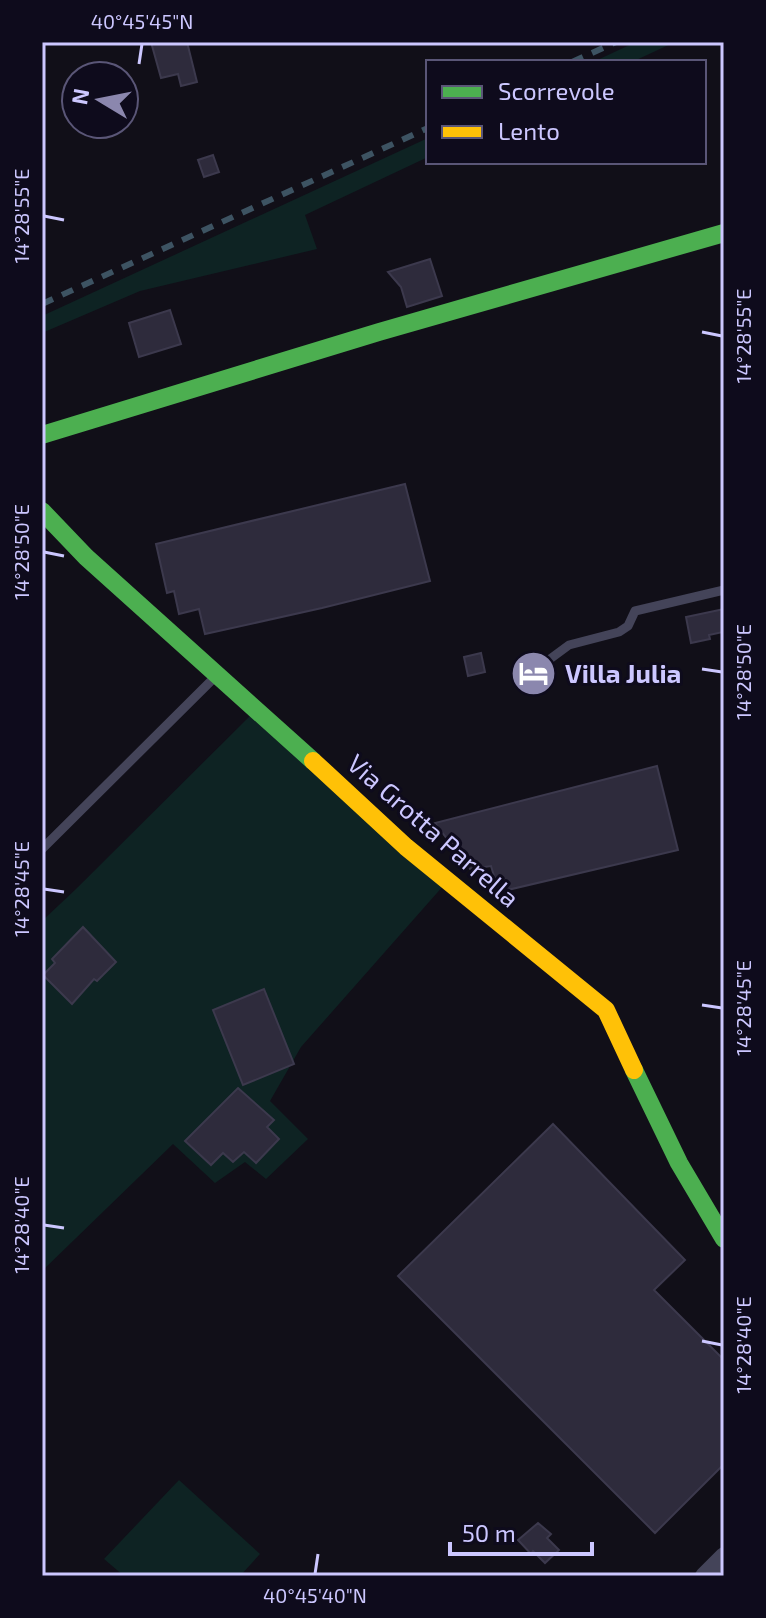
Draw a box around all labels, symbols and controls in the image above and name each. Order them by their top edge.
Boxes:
text: 40°45'45"N [91,9,193,33]
north arrow [60,60,140,140]
legend [426,60,706,164]
text: Scorrevole [498,76,615,105]
text: N [65,86,94,106]
text: Lento [498,116,560,145]
text: 14°28'55"E [9,169,33,263]
text: 14°28'55"E [731,289,755,383]
text: 14°28'50"E [9,504,33,600]
text: 14°28'50"E [731,624,755,720]
hotel icon: Villa Julia [510,650,558,698]
place label: Villa Julia [565,657,681,688]
street label: Via Grotta Parrella [342,747,526,913]
text: 14°28'45"E [9,841,33,937]
text: 14°28'45"E [731,960,755,1056]
text: 14°28'40"E [9,1176,33,1274]
text: 14°28'40"E [731,1296,755,1394]
scale bar [450,1506,592,1556]
text: 50 m [462,1518,516,1547]
text: 40°45'40"N [263,1583,367,1607]

